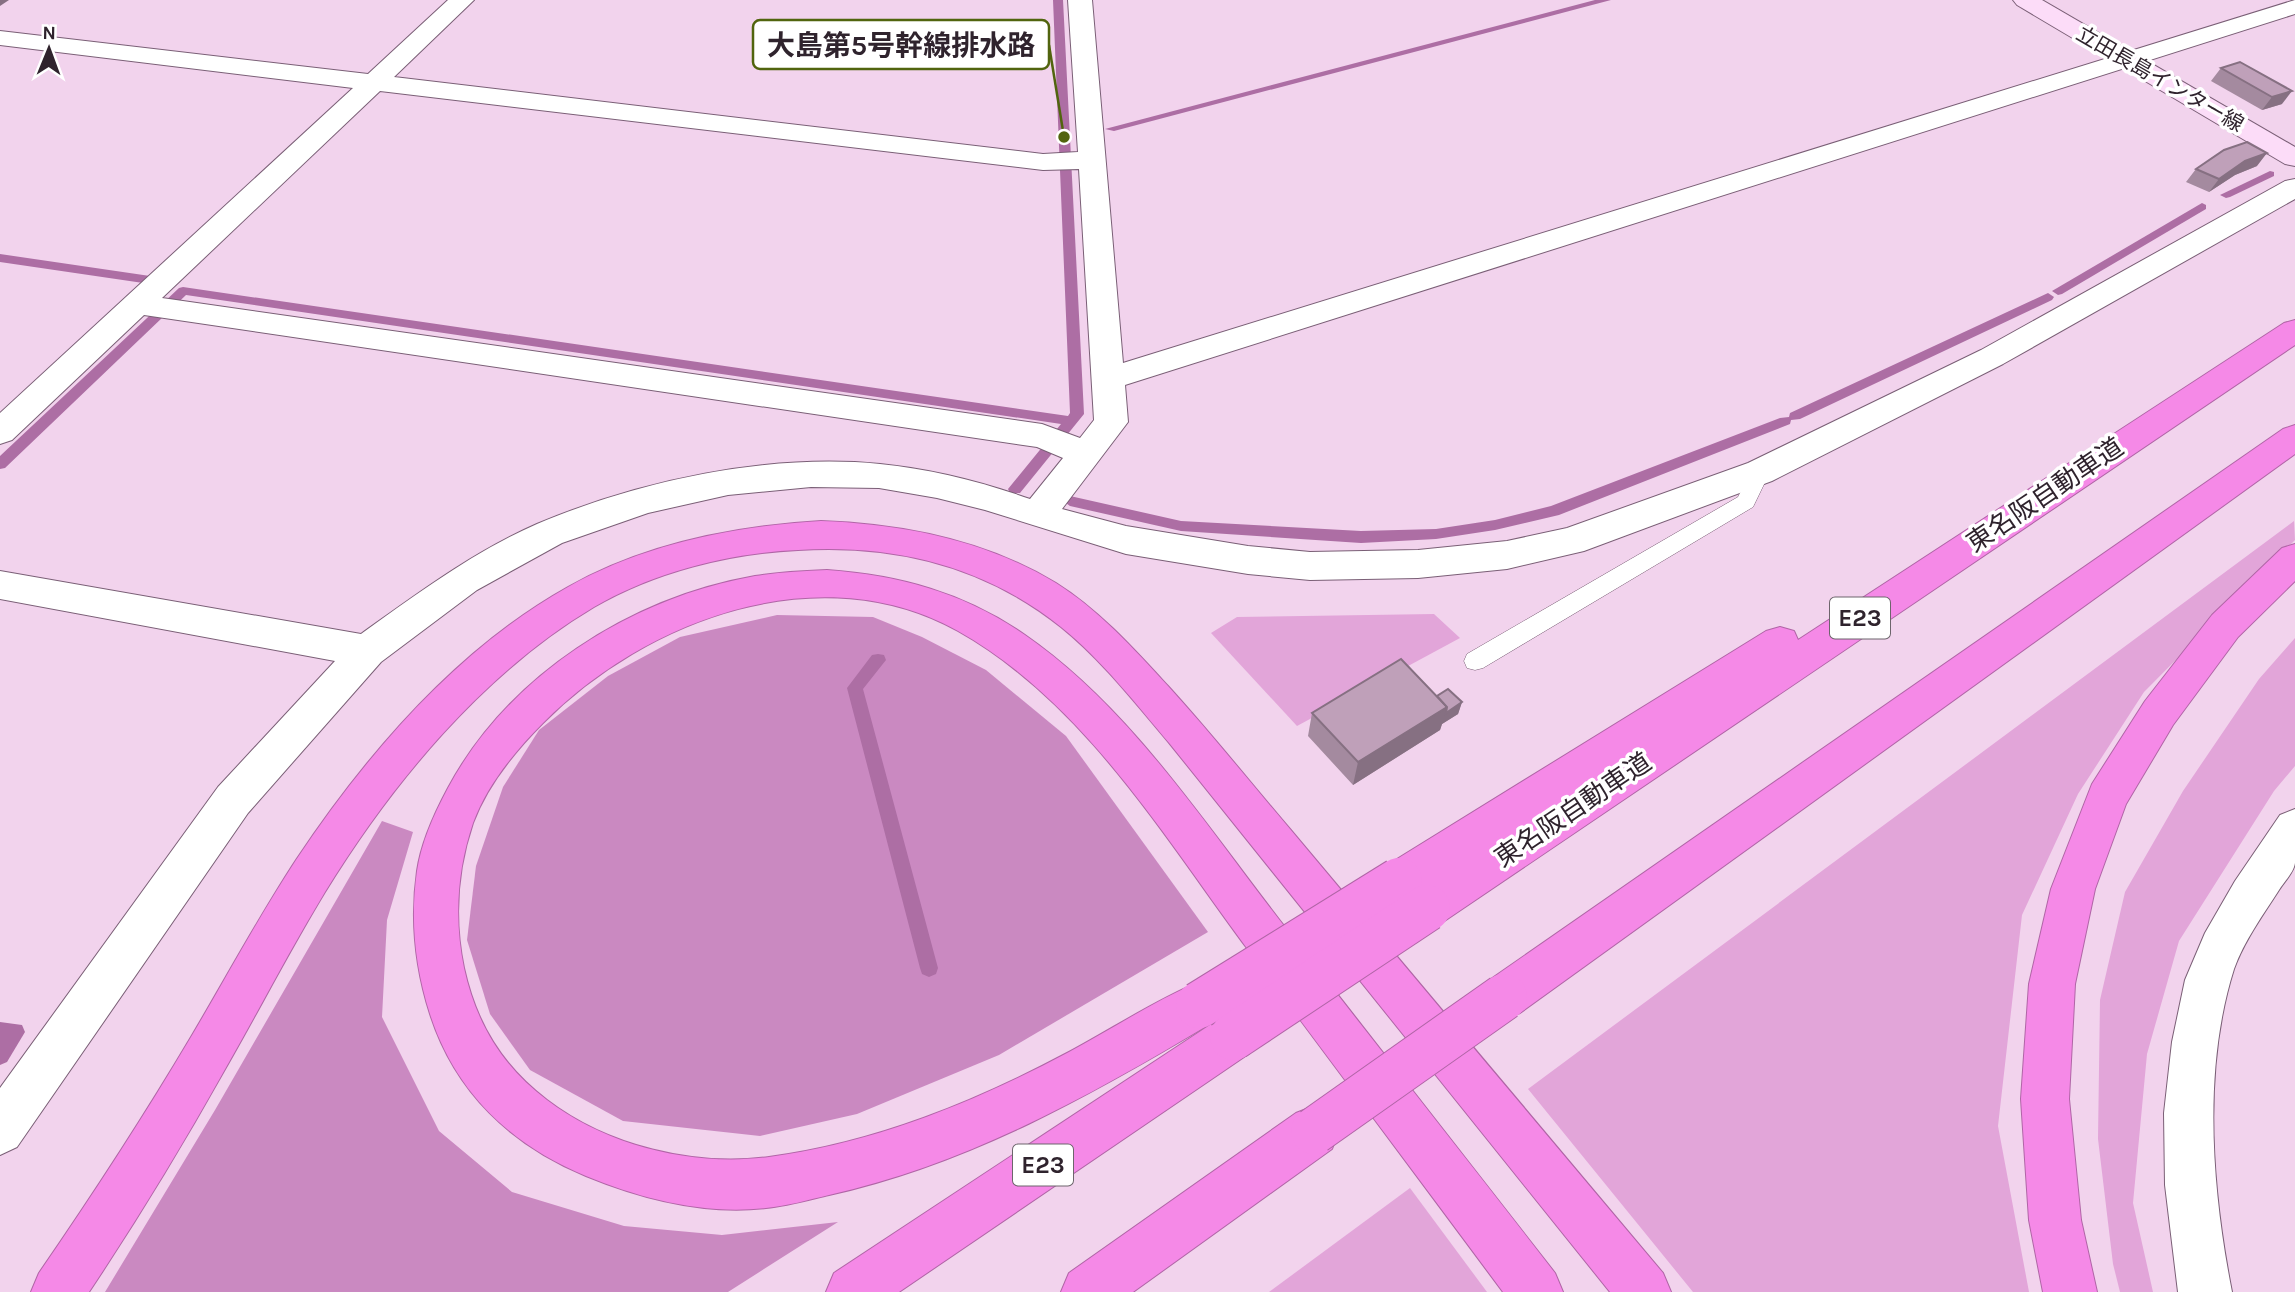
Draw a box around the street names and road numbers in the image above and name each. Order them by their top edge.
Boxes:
street label: 立田長島インター線 [2072,21,2248,137]
street label: 東名阪自動車道 [1961,431,2129,559]
road number: E23 [1830,598,1890,638]
street label: 東名阪自動車道 [1489,746,1657,874]
road number: E23 [1013,1144,1073,1185]

